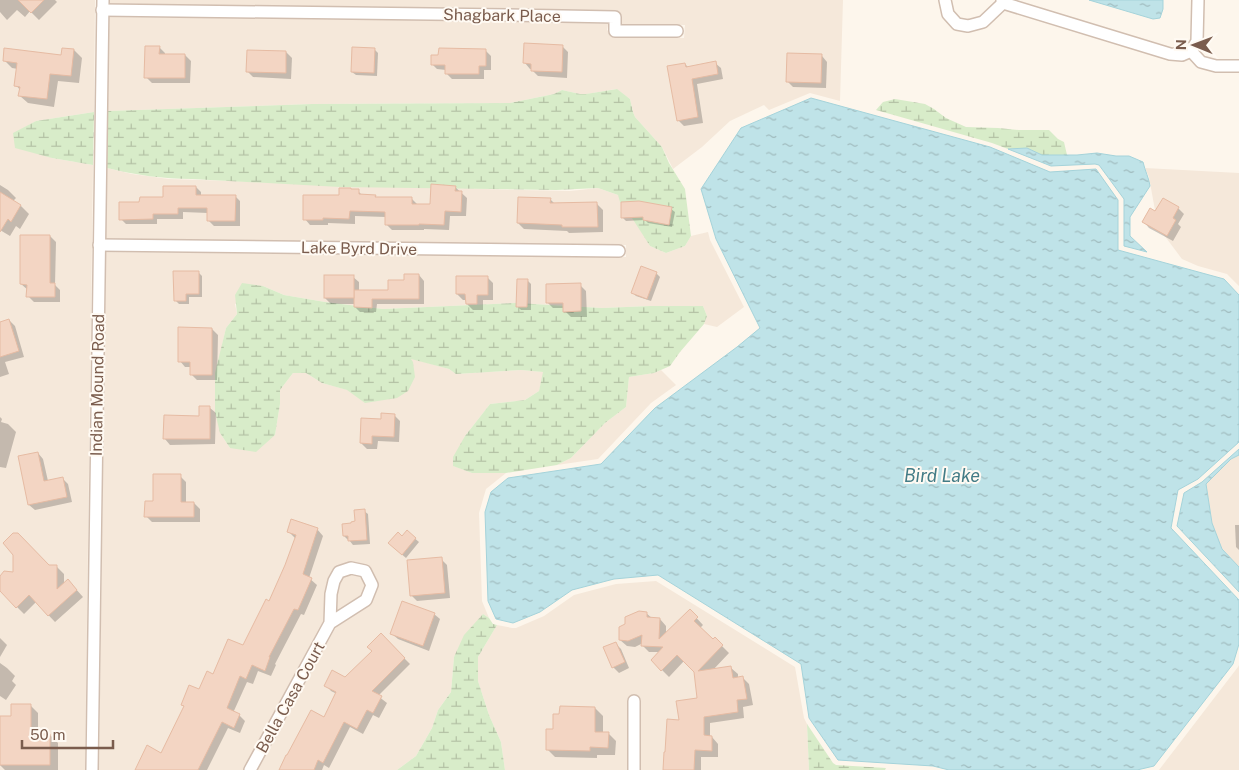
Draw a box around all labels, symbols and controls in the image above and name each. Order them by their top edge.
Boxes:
street label: Shagbark Place [443,5,561,26]
north arrow [1169,20,1219,70]
text: N [1173,39,1189,50]
street label: Lake Byrd Drive [301,238,417,259]
street label: Indian Mound Road [87,314,108,456]
water label: Bird Lake [904,465,980,486]
street label: Bella Casa Court [252,638,329,756]
scale bar [22,718,114,750]
text: 50 m [30,726,65,743]

